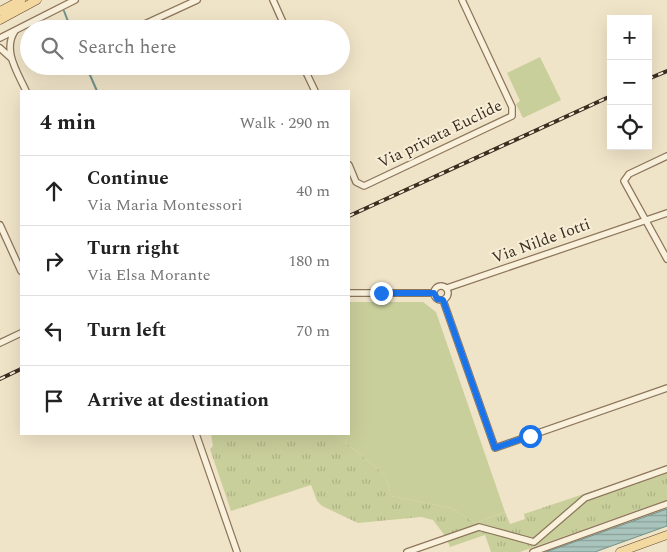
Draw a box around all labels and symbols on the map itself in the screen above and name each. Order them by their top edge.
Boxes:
street label: Via privata Euclide [374,93,506,175]
street label: Via Nilde Iotti [488,212,594,270]
route end [370,282,393,305]
route start [519,425,542,448]

